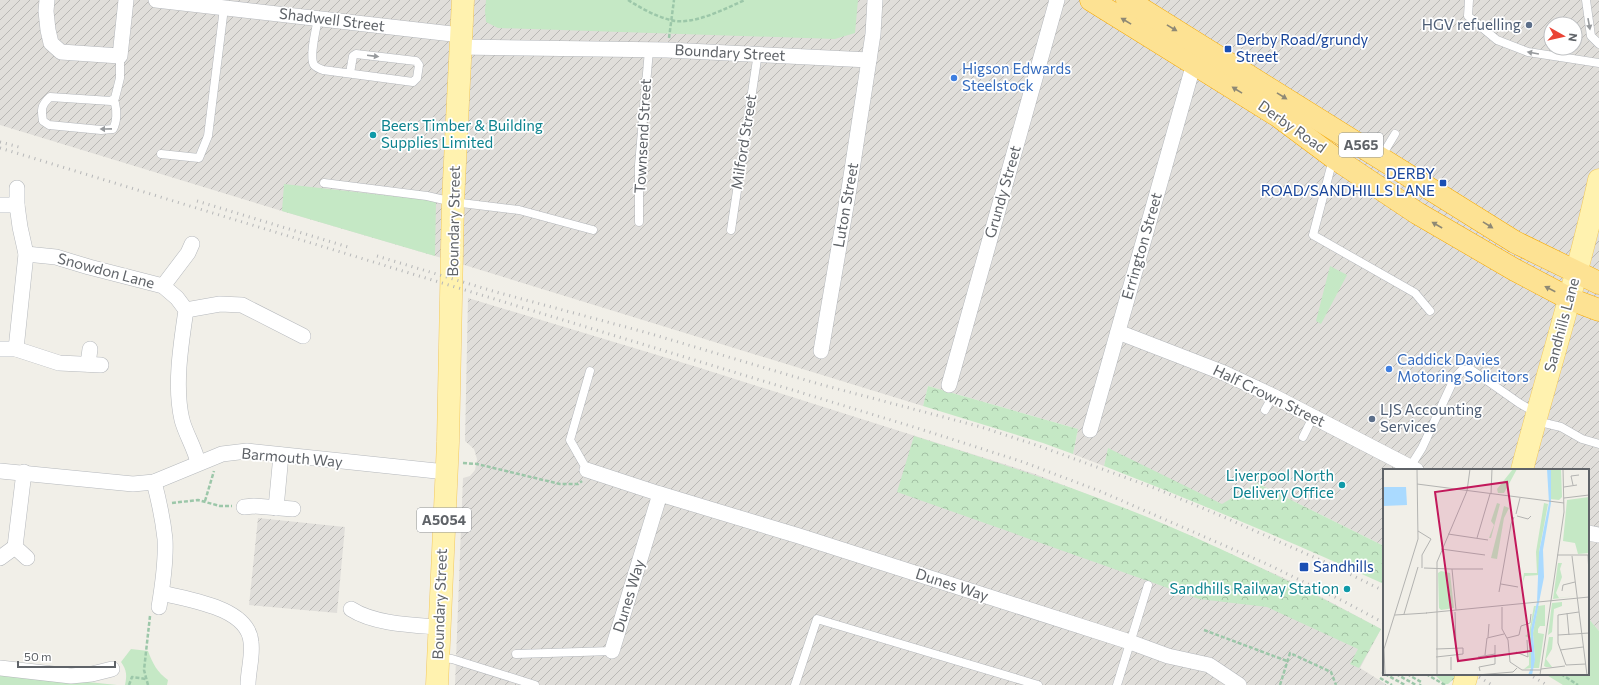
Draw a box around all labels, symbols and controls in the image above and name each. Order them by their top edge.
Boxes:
street label: Shadwell Street [278,4,386,34]
place label: HGV refuelling [1422,15,1521,33]
north arrow [1543,16,1583,56]
one-way arrow [1120,18,1132,25]
one-way arrow [1586,18,1592,30]
marker: HGV refuelling [1524,20,1534,30]
one-way arrow [1166,24,1178,31]
place label: Derby Road/grundy Street [1236,30,1369,65]
text: N [1566,32,1580,42]
street label: Boundary Street [674,40,786,64]
marker: Derby Road/grundy Street [1223,44,1233,54]
one-way arrow [1527,49,1539,55]
one-way arrow [367,53,379,59]
place label: Higson Edwards Steelstock [962,59,1071,94]
marker: Higson Edwards Steelstock [949,73,959,83]
street label: Townsend Street [630,78,654,194]
one-way arrow [1231,86,1243,93]
street label: Milford Street [727,93,759,191]
one-way arrow [1276,93,1288,100]
street label: Derby Road [1255,96,1330,156]
place label: Beers Timber & Building Supplies Limited [381,116,543,151]
one-way arrow [99,126,112,132]
marker: Beers Timber & Building Supplies Limited [368,130,378,140]
road number: A565 [1339,133,1383,157]
street label: Grundy Street [980,143,1024,240]
street label: Luton Street [829,161,861,249]
place label: DERBY ROAD/SANDHILLS LANE [1261,164,1435,199]
street label: Boundary Street [443,165,463,277]
marker: DERBY ROAD/SANDHILLS LANE [1438,178,1448,188]
street label: Errington Street [1117,190,1165,301]
one-way arrow [1482,221,1493,228]
one-way arrow [1431,222,1443,229]
street label: Snowdon Lane [56,248,157,292]
street label: Sandhills Lane [1540,276,1582,374]
one-way arrow [1545,285,1556,292]
place label: Caddick Davies Motoring Solicitors [1397,350,1529,385]
street label: Half Crown Street [1211,360,1328,430]
marker: Caddick Davies Motoring Solicitors [1384,364,1394,374]
place label: LJS Accounting Services [1380,400,1482,435]
marker: LJS Accounting Services [1367,414,1377,424]
street label: Barmouth Way [241,444,344,470]
place label: Liverpool North Delivery Office [1226,466,1334,501]
inset map [1383,469,1589,675]
marker: Liverpool North Delivery Office [1337,480,1347,490]
road number: A5054 [417,508,471,532]
street label: Boundary Street [428,548,450,660]
street label: Dunes Way [608,557,648,634]
place label: Sandhills [1313,557,1374,575]
marker: Sandhills [1298,561,1310,573]
street label: Dunes Way [914,564,991,604]
place label: Sandhills Railway Station [1169,579,1339,597]
marker: Sandhills Railway Station [1342,584,1352,594]
scale bar [18,643,115,669]
text: 50 m [24,649,52,663]

